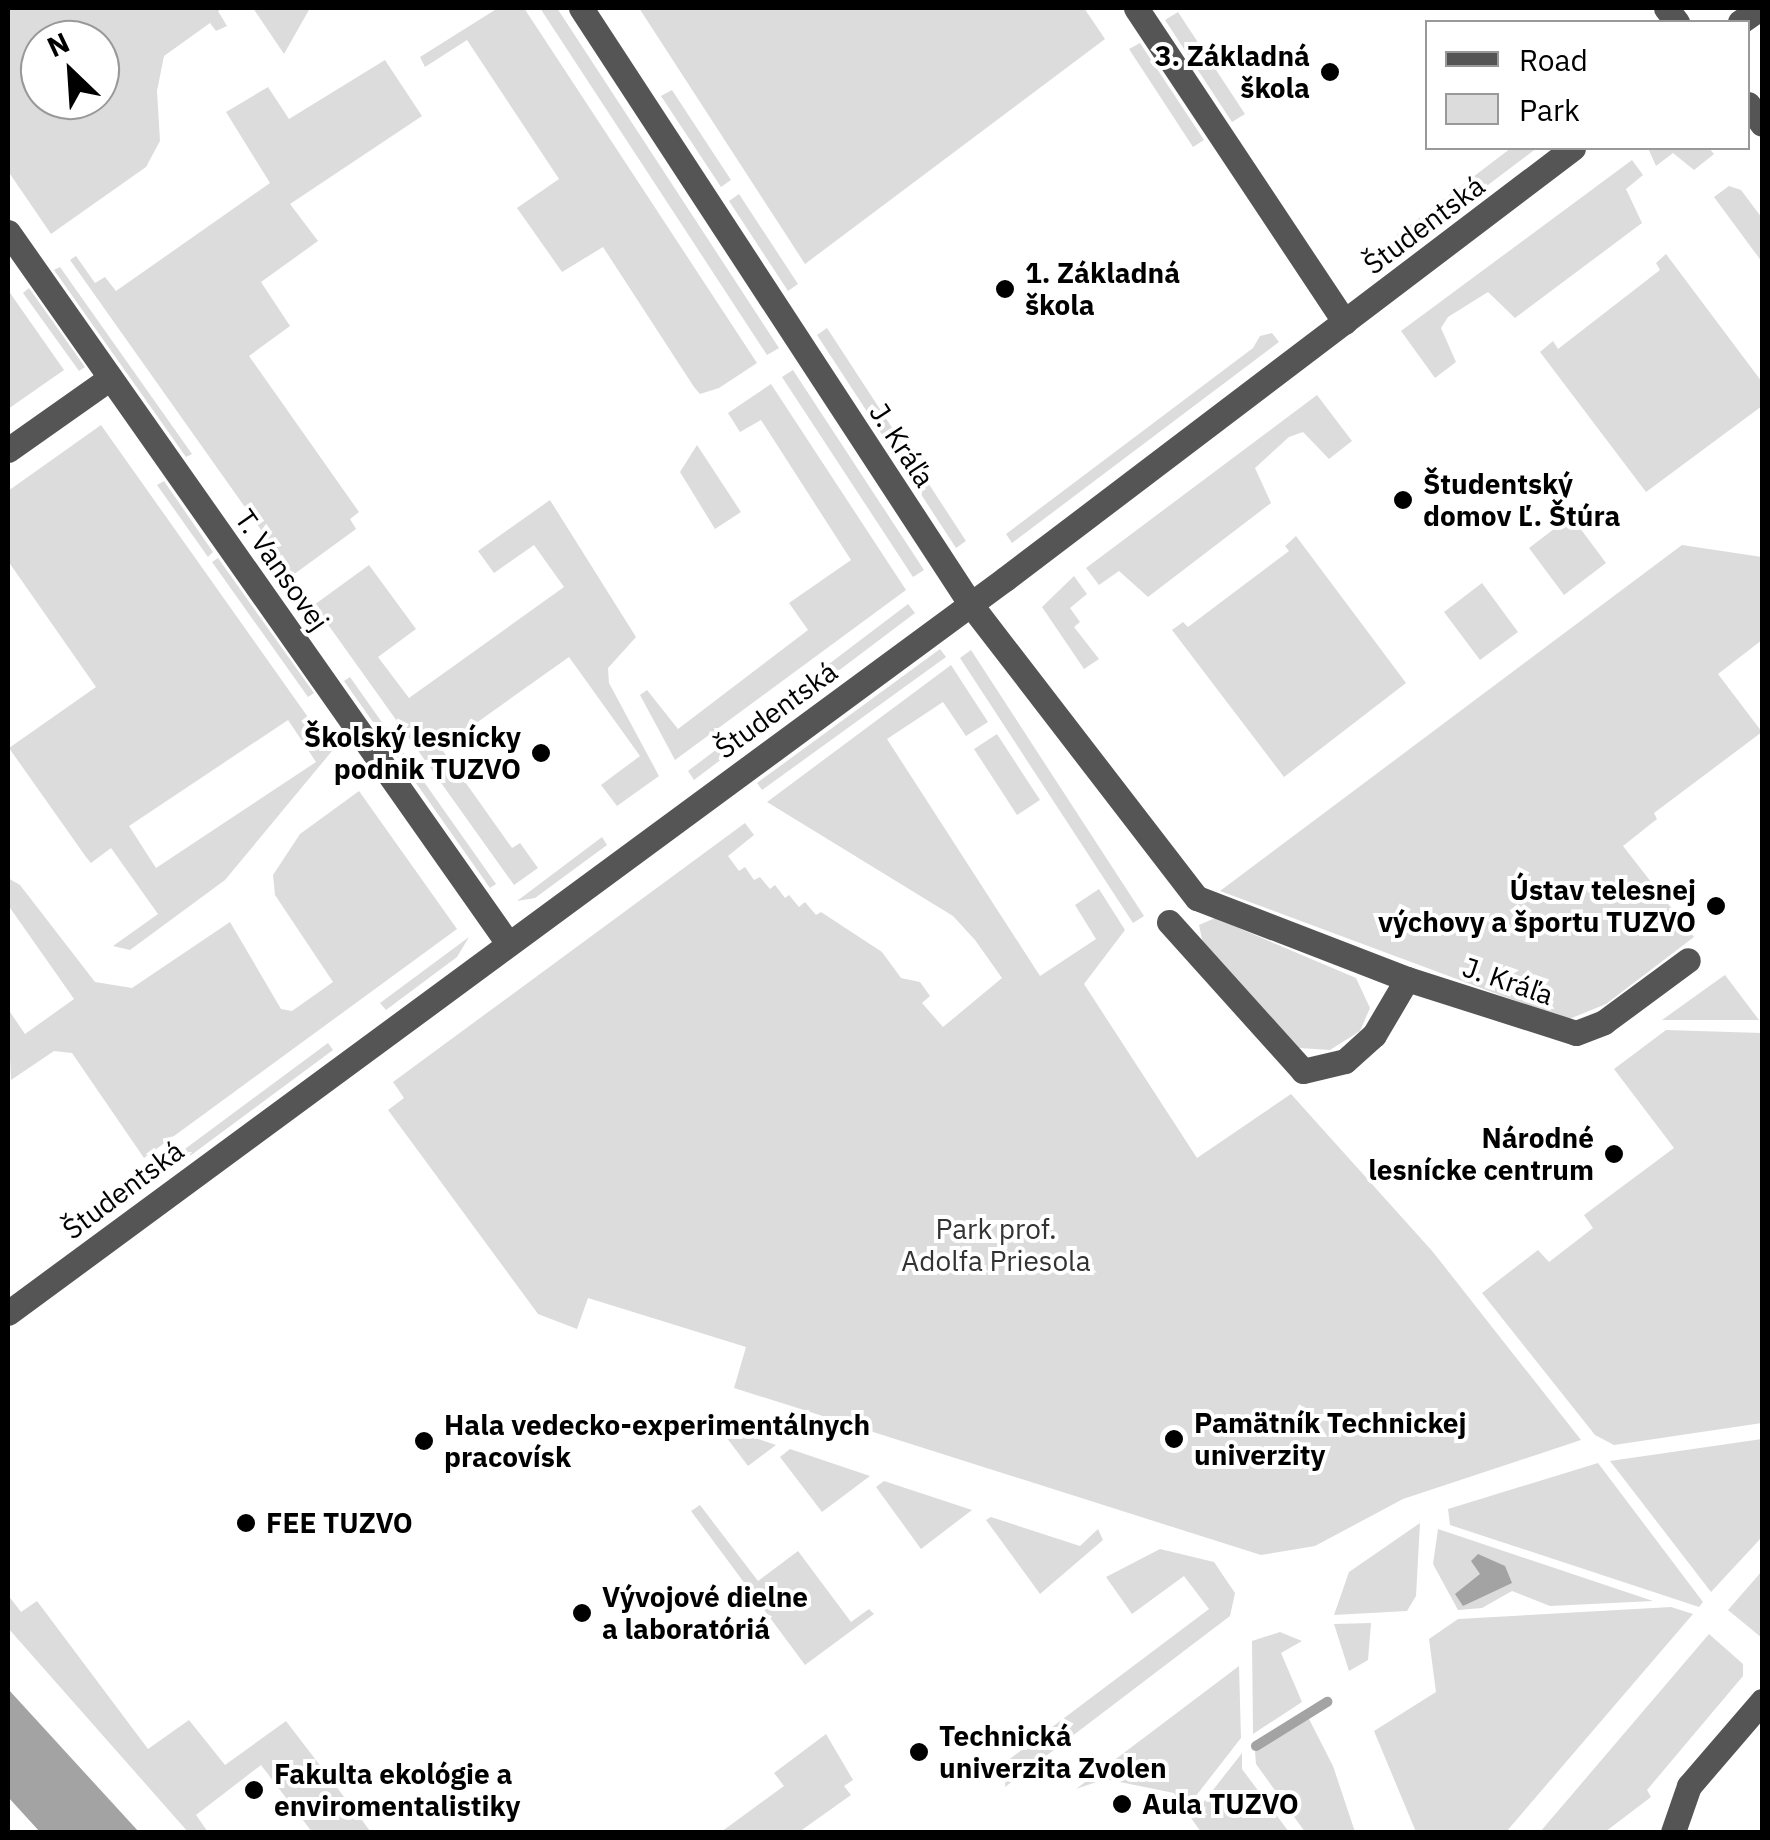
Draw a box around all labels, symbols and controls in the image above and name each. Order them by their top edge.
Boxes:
north arrow [20,20,120,120]
legend [1425,20,1750,150]
text: N [41,23,75,65]
place label: 3. Základná škola [1155,39,1310,105]
text: Road [1519,40,1588,79]
marker: 3. Základná škola [1319,61,1341,83]
text: Park [1519,90,1580,129]
street label: Študentská [1357,169,1491,281]
place label: 1. Základná škola [1025,256,1180,322]
marker: 1. Základná škola [994,278,1016,300]
street label: J. Kráľa [863,397,941,493]
place label: Študentský domov Ľ. Štúra [1423,467,1620,533]
marker: Študentský domov Ľ. Štúra [1392,489,1414,511]
street label: T. Vansovej [228,503,336,637]
street label: Študentská [708,655,844,765]
place label: Školský lesnícky podnik TUZVO [304,720,521,786]
marker: Školský lesnícky podnik TUZVO [530,742,552,764]
place label: Ústav telesnej výchovy a športu TUZVO [1378,873,1696,939]
marker: Ústav telesnej výchovy a športu TUZVO [1705,895,1727,917]
street label: J. Kráľa [1458,950,1558,1012]
place label: Národné lesnícke centrum [1368,1121,1594,1187]
street label: Študentská [56,1134,190,1246]
marker: Národné lesnícke centrum [1603,1143,1625,1165]
park label: Park prof. Adolfa Priesola [901,1212,1091,1278]
place label: Pamätník Technickej univerzity [1194,1406,1467,1472]
place label: Hala vedecko-experimentálnych pracovísk [444,1408,870,1474]
marker: Pamätník Technickej univerzity [1163,1428,1185,1450]
marker: Hala vedecko-experimentálnych pracovísk [413,1430,435,1452]
place label: FEE TUZVO [266,1506,413,1540]
marker: FEE TUZVO [235,1512,257,1534]
place label: Vývojové dielne a laboratóriá [602,1580,808,1646]
marker: Vývojové dielne a laboratóriá [571,1602,593,1624]
place label: Technická univerzita Zvolen [939,1719,1167,1785]
marker: Technická univerzita Zvolen [908,1741,930,1763]
place label: Fakulta ekológie a enviromentalistiky [274,1757,520,1823]
marker: Fakulta ekológie a enviromentalistiky [243,1779,265,1801]
place label: Aula TUZVO [1142,1787,1299,1821]
marker: Aula TUZVO [1111,1793,1133,1815]

